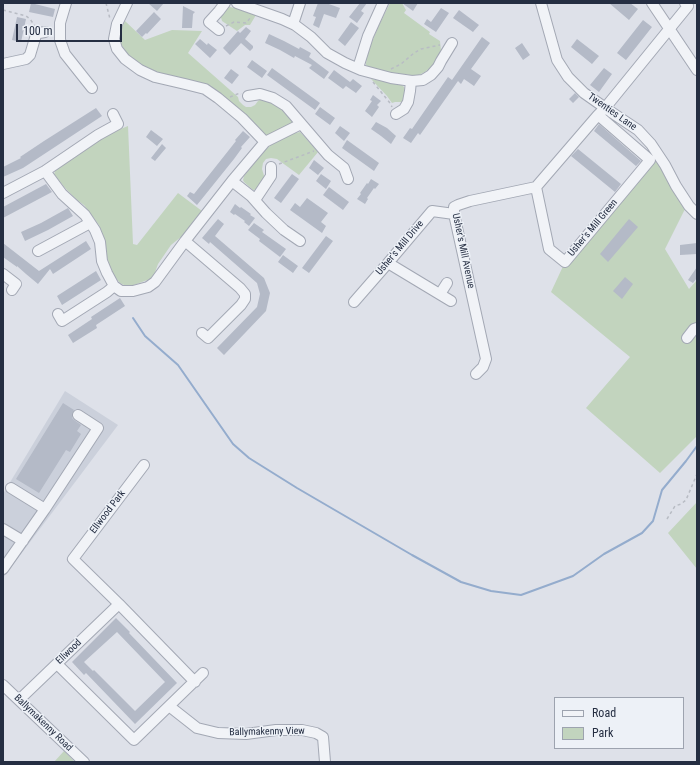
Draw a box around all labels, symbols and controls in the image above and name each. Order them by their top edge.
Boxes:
scale bar [18,16,124,42]
text: 100 m [23,24,53,38]
street label: Twenties Lane [585,91,639,133]
street label: Usher's Mill Green [566,197,620,259]
street label: Usher's Mill Avenue [449,212,477,290]
street label: Usher's Mill Drive [374,218,426,278]
street label: Ellwood Park [88,488,128,536]
street label: Ellwood [54,637,84,667]
street label: Ballymakenny Road [11,692,75,754]
legend [554,697,684,749]
text: Road [592,706,616,720]
street label: Ballymakenny View [229,725,305,739]
text: Park [592,726,613,740]

